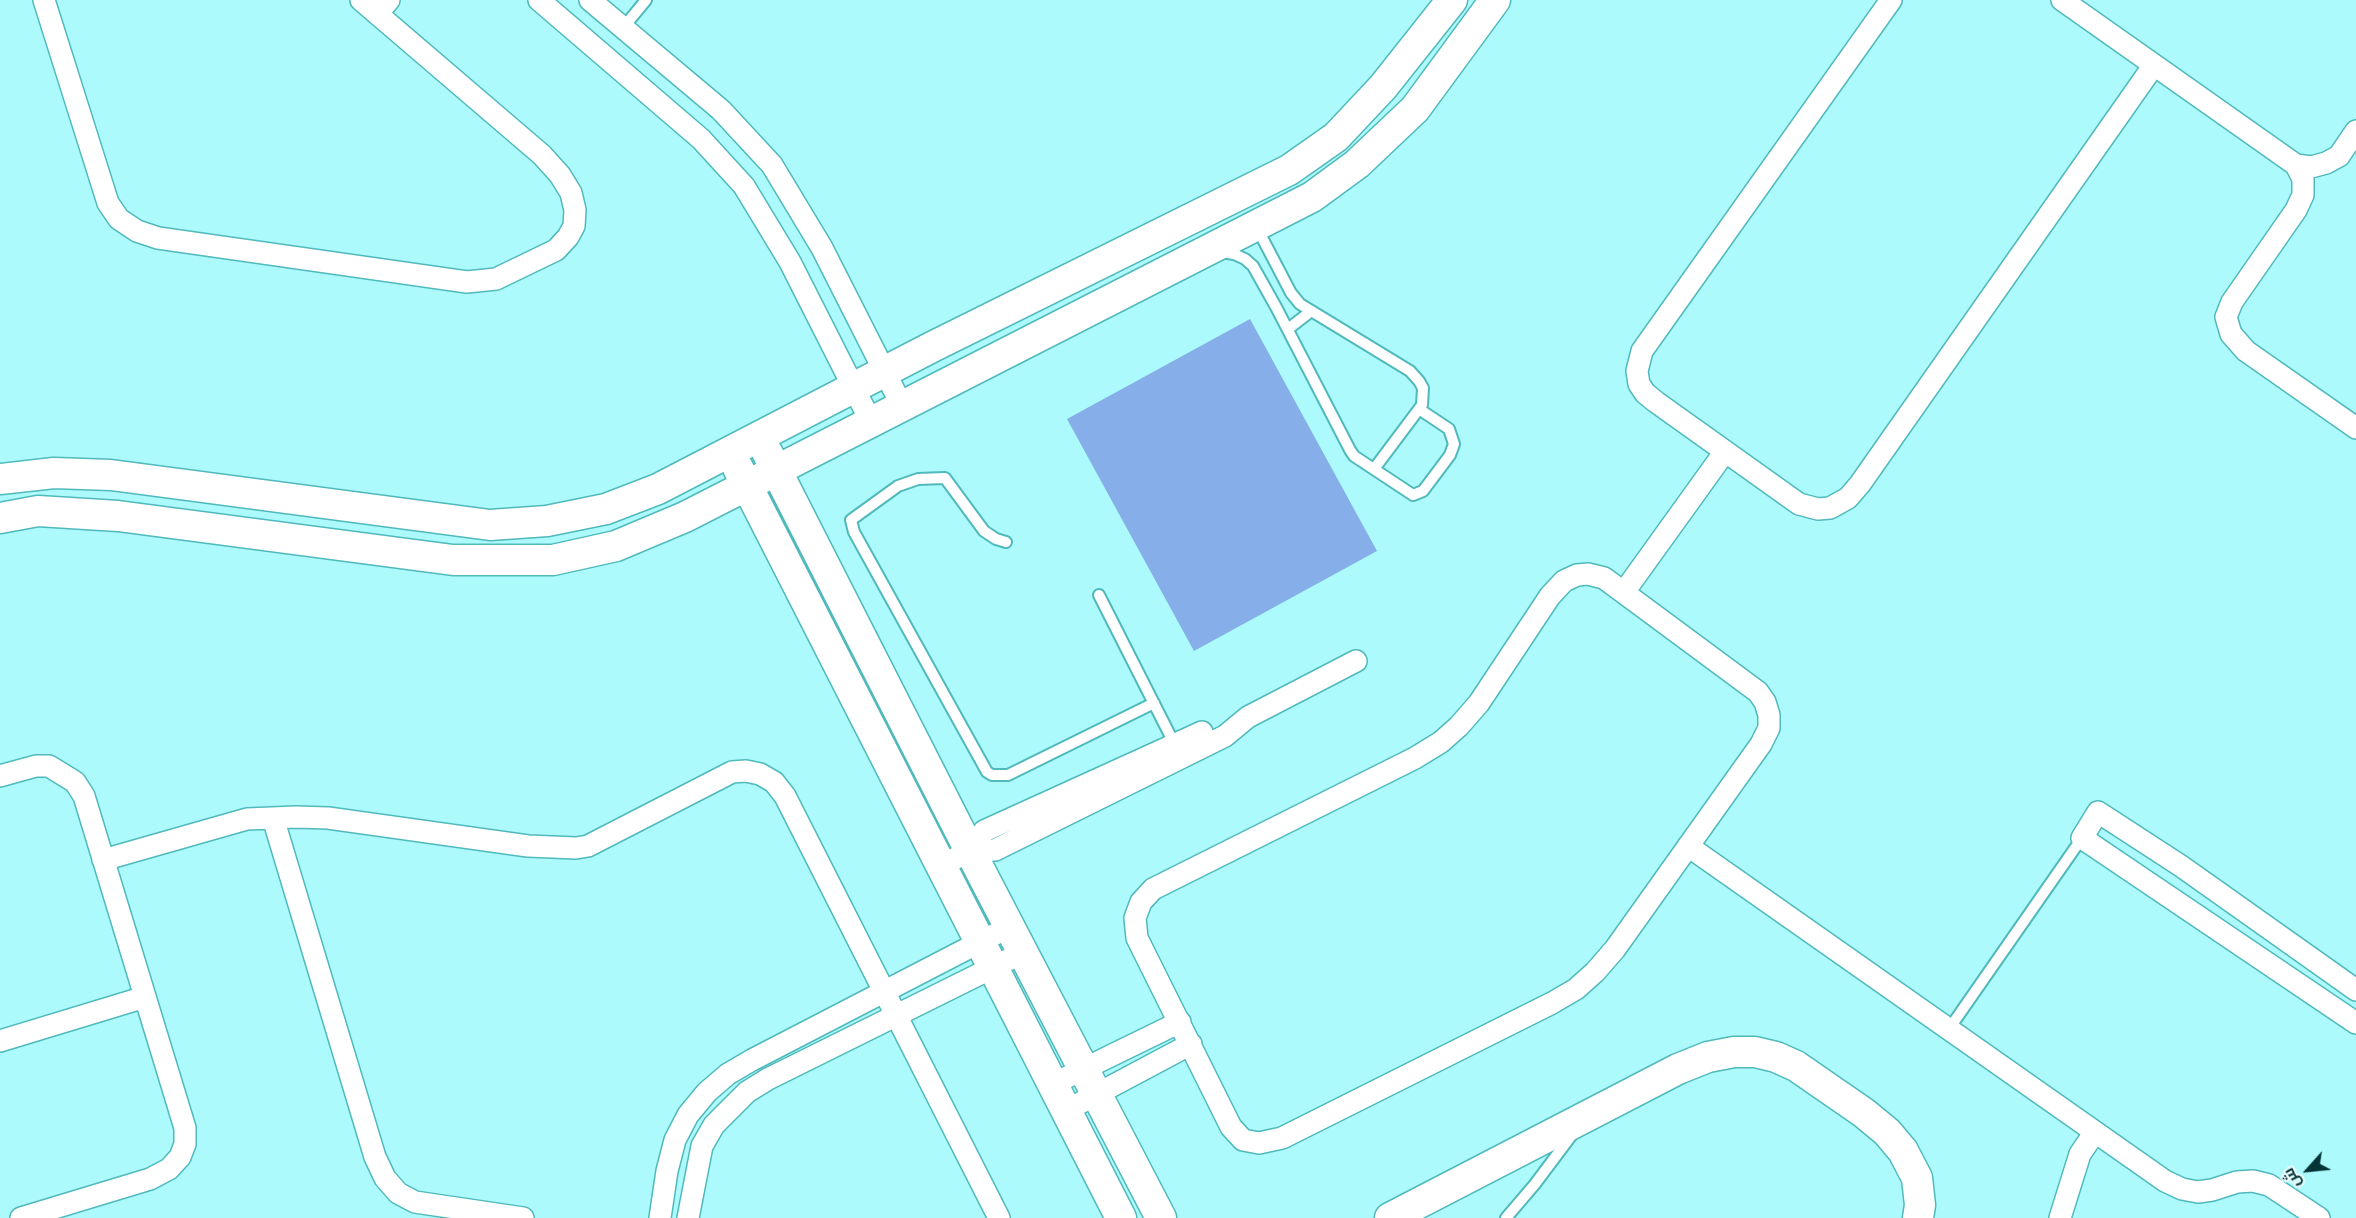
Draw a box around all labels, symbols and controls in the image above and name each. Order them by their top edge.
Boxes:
north arrow [2278,1140,2338,1200]
text: ش [2278,1165,2305,1192]

